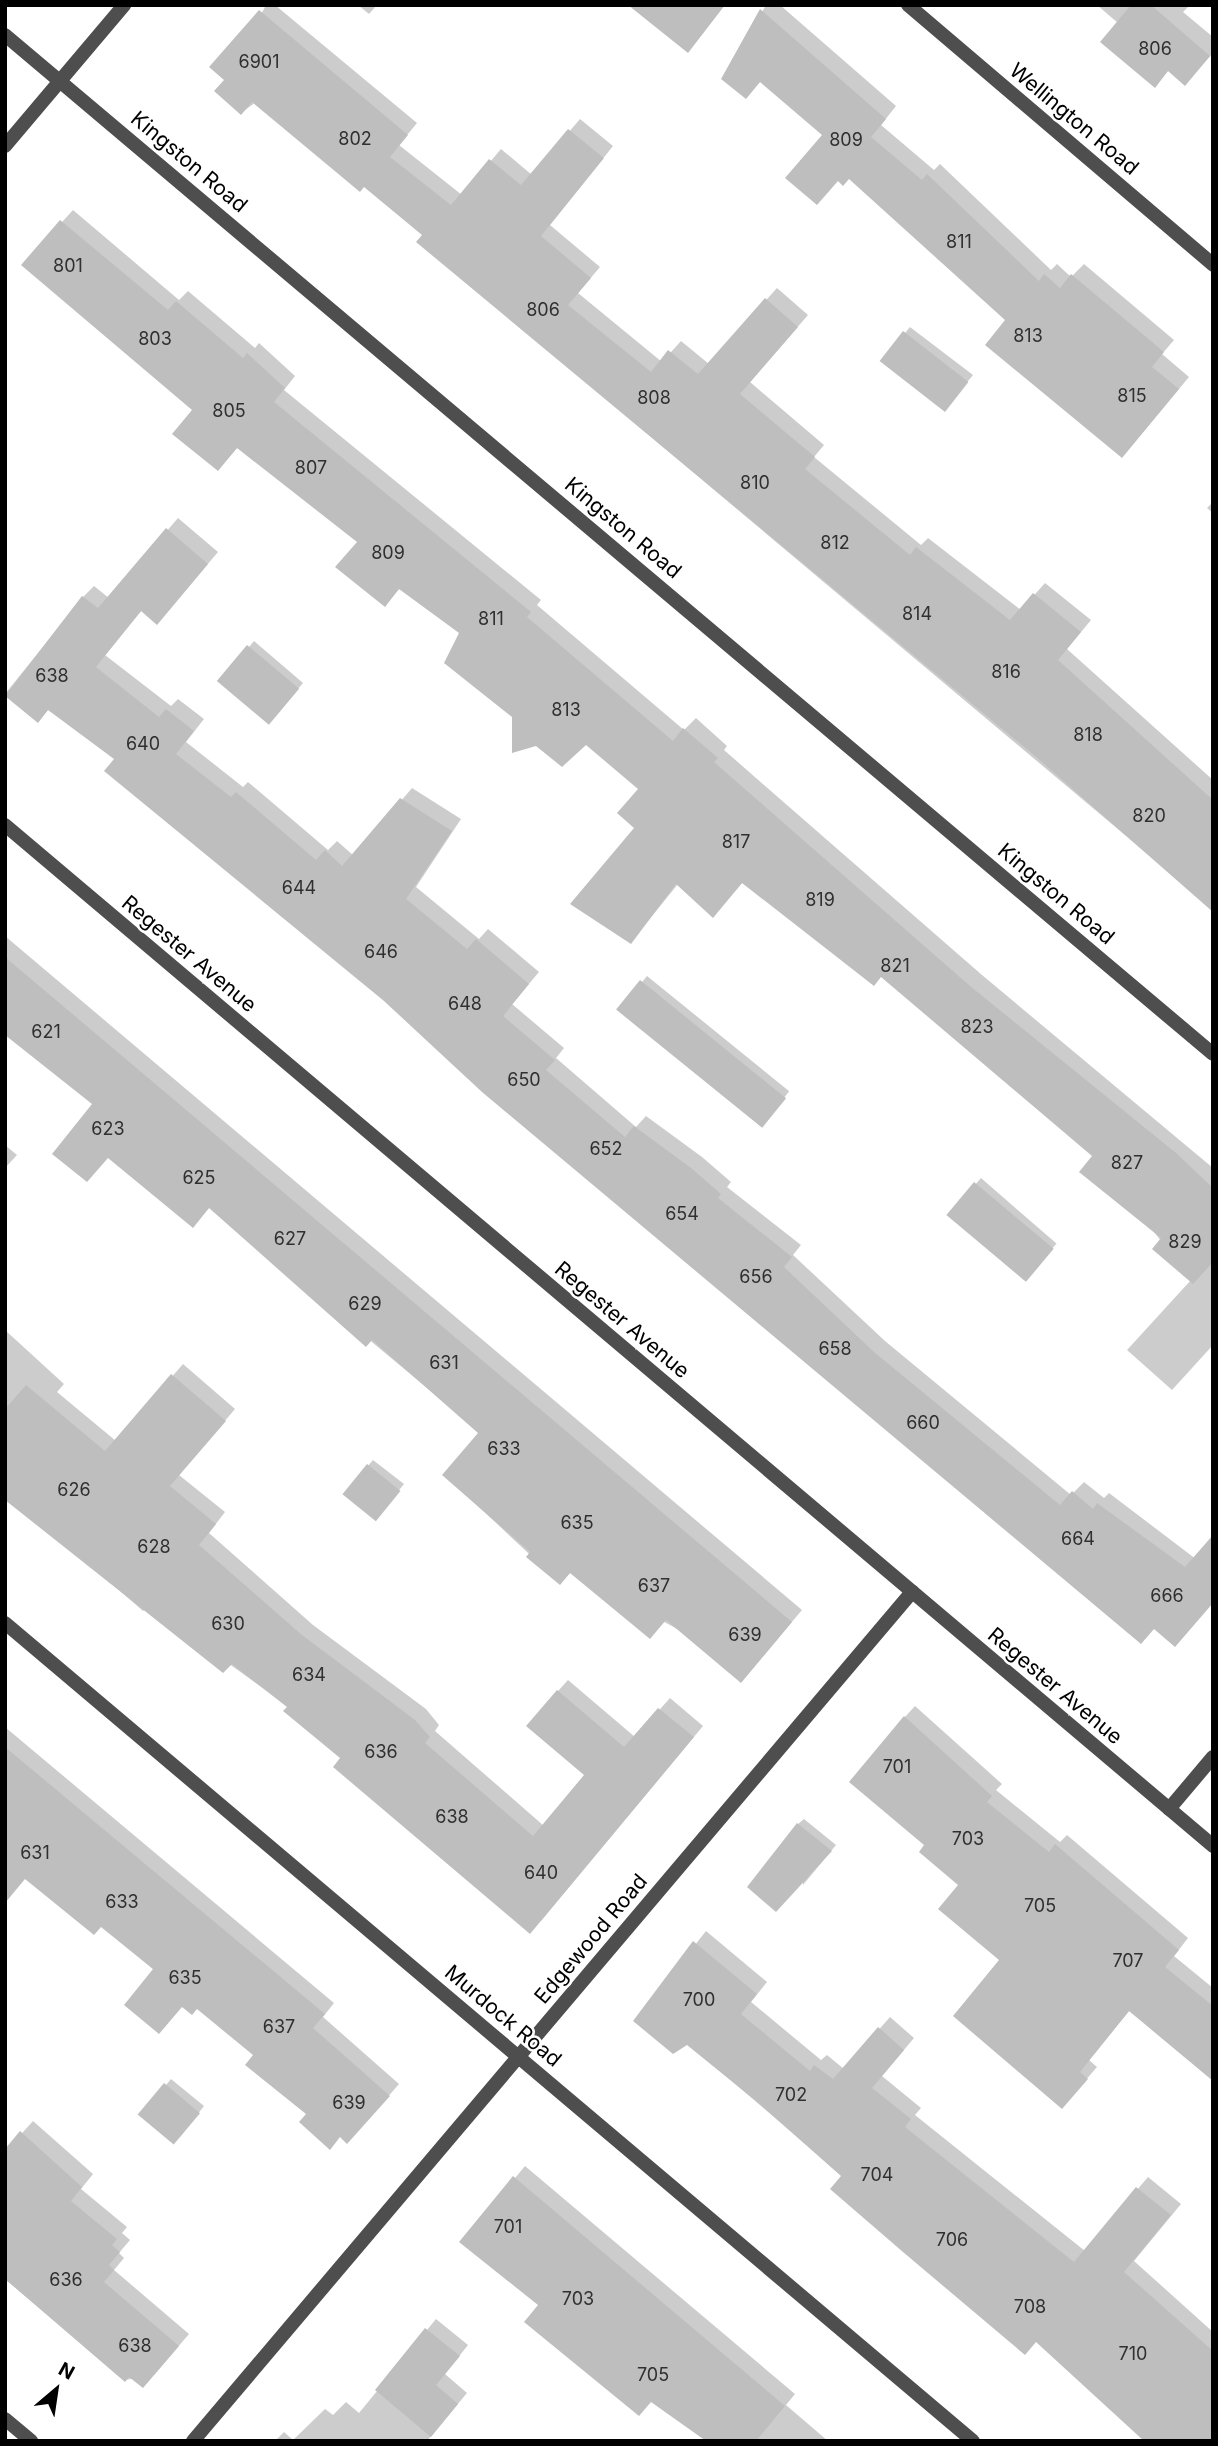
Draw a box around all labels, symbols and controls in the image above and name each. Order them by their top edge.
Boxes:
house number: 806 [1138,38,1172,60]
house number: 6901 [238,51,280,73]
street label: Wellington Road [1004,58,1144,180]
street label: Kingston Road [126,106,252,218]
house number: 802 [338,128,372,150]
house number: 809 [829,129,863,151]
house number: 811 [946,231,972,253]
house number: 801 [53,255,83,277]
house number: 806 [526,299,560,321]
house number: 813 [1013,325,1043,347]
house number: 803 [138,328,172,350]
house number: 815 [1117,385,1147,407]
house number: 808 [637,387,671,409]
house number: 805 [212,400,246,422]
house number: 807 [295,457,327,479]
street label: Kingston Road [560,472,686,584]
house number: 810 [740,472,770,494]
house number: 812 [820,532,850,554]
house number: 809 [371,542,405,564]
house number: 814 [902,603,932,625]
house number: 811 [478,608,504,630]
house number: 816 [991,661,1021,683]
house number: 638 [35,665,69,687]
house number: 813 [551,699,581,721]
house number: 818 [1073,724,1103,746]
house number: 640 [126,733,160,755]
house number: 820 [1132,805,1166,827]
house number: 817 [722,831,750,853]
street label: Kingston Road [993,838,1119,950]
house number: 644 [282,877,316,899]
house number: 819 [805,889,835,911]
street label: Regester Avenue [116,890,262,1018]
house number: 646 [364,941,398,963]
house number: 821 [880,955,910,977]
house number: 648 [448,993,482,1015]
house number: 823 [960,1016,994,1038]
house number: 621 [31,1021,61,1043]
house number: 650 [507,1069,541,1091]
house number: 623 [91,1118,125,1140]
house number: 652 [589,1138,623,1160]
house number: 827 [1111,1152,1143,1174]
house number: 625 [182,1167,216,1189]
house number: 654 [665,1203,699,1225]
house number: 627 [274,1228,306,1250]
house number: 829 [1168,1231,1202,1253]
street label: Regester Avenue [549,1256,695,1384]
house number: 656 [739,1266,773,1288]
house number: 629 [348,1293,382,1315]
house number: 658 [818,1338,852,1360]
house number: 631 [429,1352,459,1374]
house number: 660 [906,1412,940,1434]
house number: 633 [487,1438,521,1460]
house number: 626 [57,1479,91,1501]
house number: 635 [560,1512,594,1534]
house number: 664 [1061,1528,1095,1550]
house number: 628 [137,1536,171,1558]
house number: 637 [638,1575,670,1597]
house number: 666 [1150,1585,1184,1607]
house number: 630 [211,1613,245,1635]
street label: Regester Avenue [982,1622,1128,1750]
house number: 639 [728,1624,762,1646]
house number: 634 [292,1664,326,1686]
house number: 636 [364,1741,398,1763]
house number: 701 [883,1756,911,1778]
house number: 638 [435,1806,469,1828]
house number: 703 [952,1828,984,1850]
house number: 631 [20,1842,50,1864]
house number: 640 [524,1862,558,1884]
street label: Edgewood Road [529,1869,653,2009]
house number: 633 [105,1891,139,1913]
house number: 705 [1024,1895,1056,1917]
house number: 707 [1112,1950,1144,1972]
street label: Murdock Road [440,1960,566,2072]
house number: 635 [168,1967,202,1989]
house number: 700 [683,1989,715,2011]
house number: 637 [263,2016,295,2038]
house number: 702 [775,2084,807,2106]
house number: 639 [332,2092,366,2114]
house number: 704 [861,2164,893,2186]
house number: 701 [494,2216,522,2238]
house number: 706 [936,2229,968,2251]
house number: 636 [49,2269,83,2291]
house number: 703 [562,2288,594,2310]
house number: 708 [1014,2296,1046,2318]
house number: 638 [118,2335,152,2357]
house number: 710 [1119,2343,1147,2365]
north arrow [21,2355,91,2425]
text: N [55,2358,78,2385]
house number: 705 [637,2364,669,2386]

